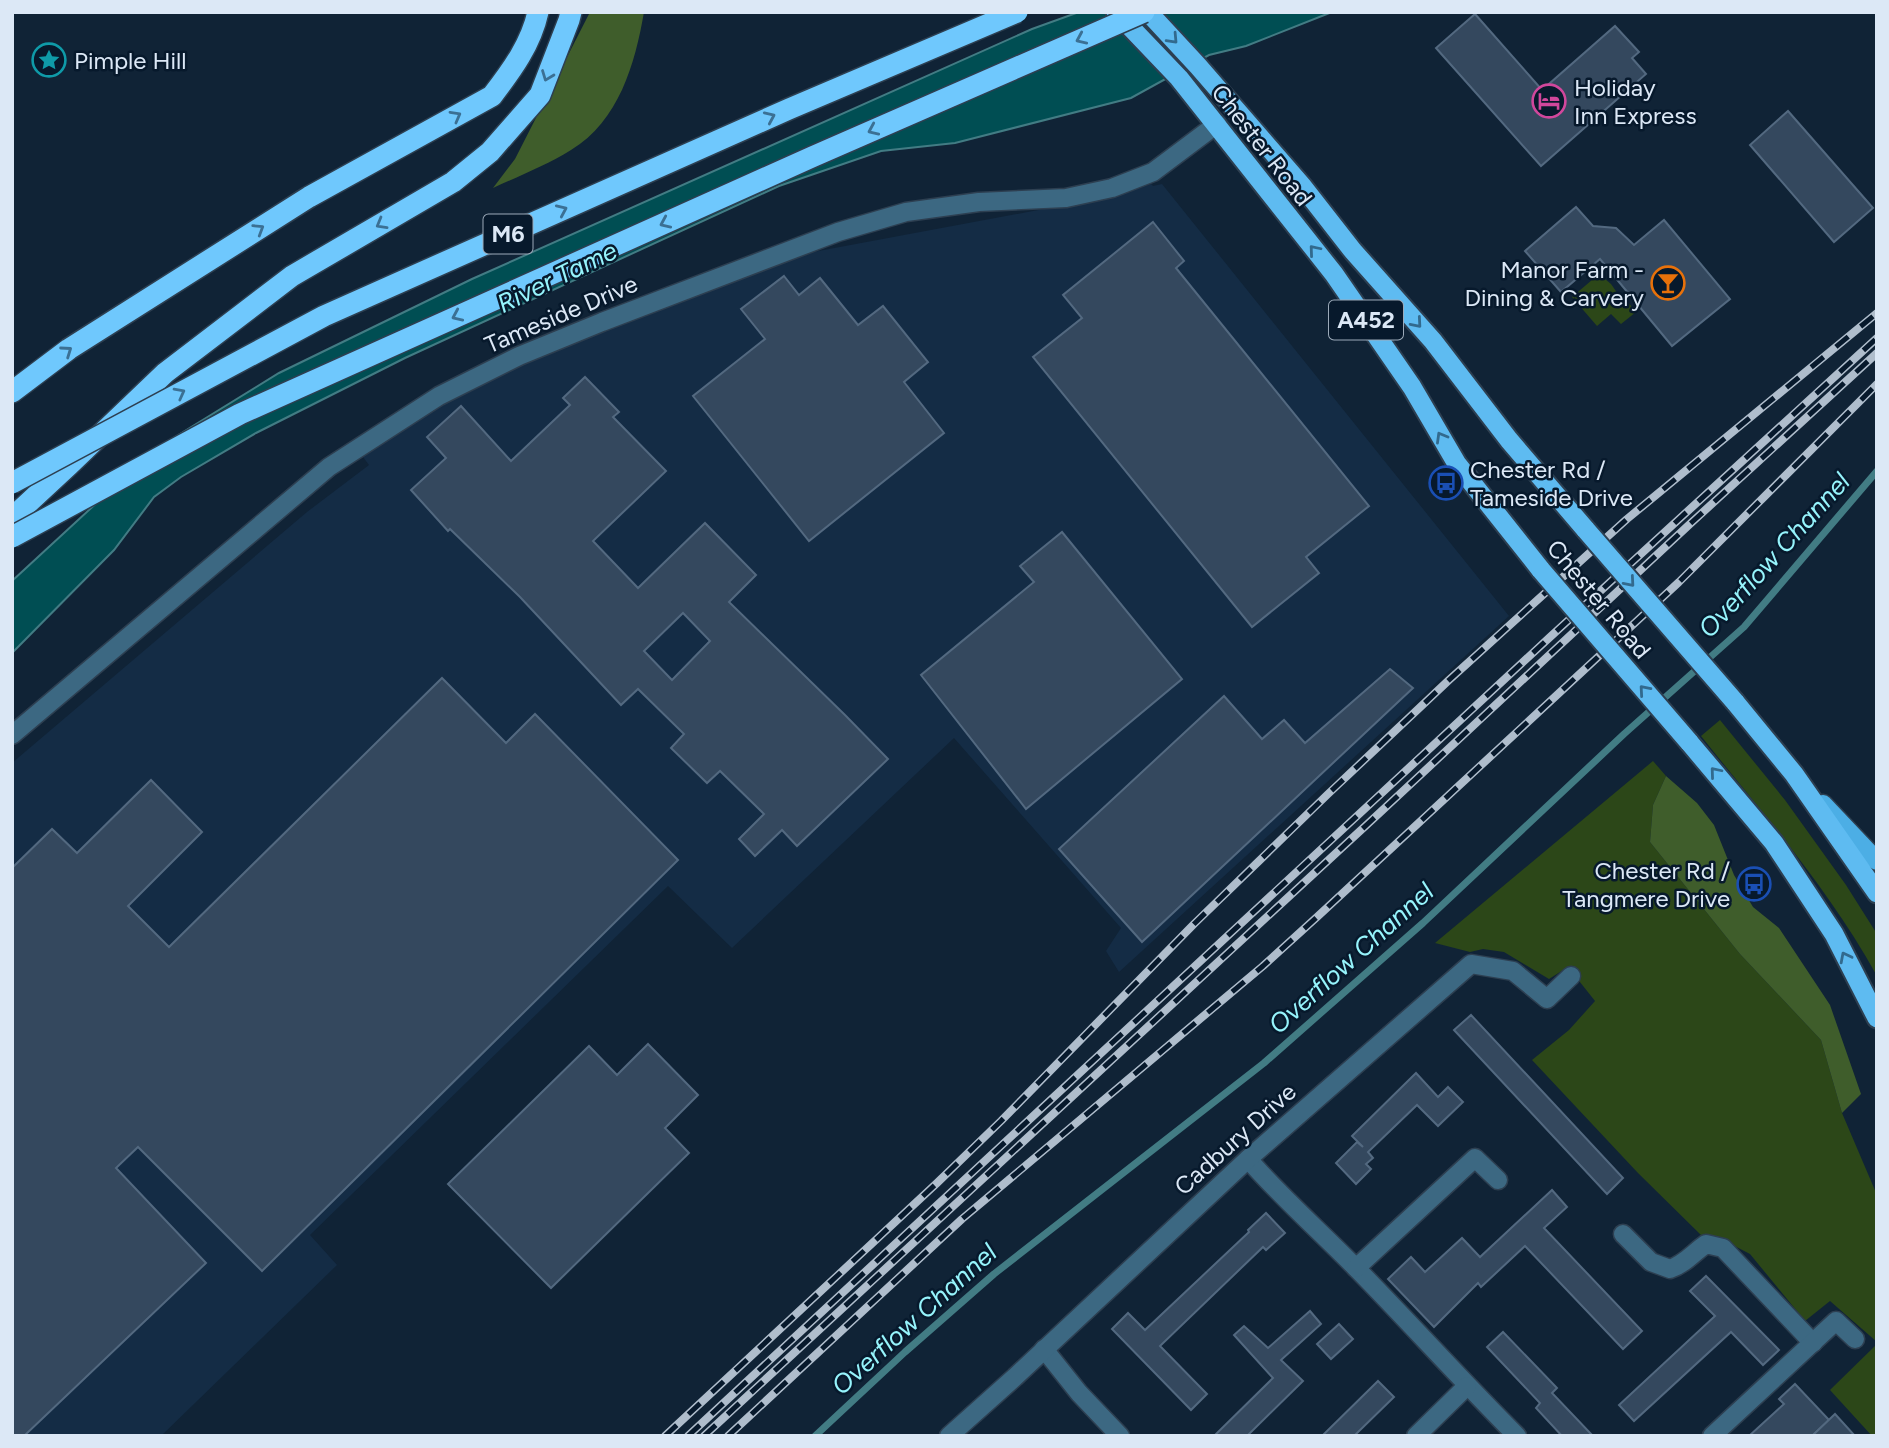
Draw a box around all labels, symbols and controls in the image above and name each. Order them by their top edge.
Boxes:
one-way arrow [1076,31,1088,45]
one-way arrow [1165,31,1178,44]
place icon: Pimple Hill [30,41,68,79]
place label: Pimple Hill [74,46,187,75]
one-way arrow [542,70,556,82]
place label: Holiday Inn Express [1574,73,1697,130]
street label: Chester Road [1206,78,1318,212]
hotel icon: Holiday Inn Express [1530,82,1568,120]
one-way arrow [449,111,461,124]
one-way arrow [763,111,775,125]
one-way arrow [867,122,880,136]
one-way arrow [555,204,567,218]
road number: M6 [484,215,532,254]
one-way arrow [660,215,672,229]
one-way arrow [375,216,388,229]
one-way arrow [251,224,264,237]
water label: River Tame [492,234,622,320]
one-way arrow [1309,245,1322,257]
place label: Manor Farm - Dining & Carvery [1464,255,1644,312]
bar icon: Manor Farm - Dining & Carvery [1649,264,1687,302]
street label: Tameside Drive [480,269,642,359]
road number: A452 [1329,300,1403,340]
one-way arrow [452,308,465,322]
one-way arrow [1409,315,1421,328]
one-way arrow [59,347,72,359]
one-way arrow [173,388,186,401]
one-way arrow [1437,432,1450,445]
place label: Chester Rd / Tameside Drive [1470,455,1633,512]
bus stop icon: Chester Rd / Tameside Drive [1427,464,1465,502]
water label: Overflow Channel [1692,466,1857,644]
street label: Chester Road [1541,534,1657,664]
one-way arrow [1622,574,1634,587]
one-way arrow [1640,685,1653,698]
one-way arrow [1710,767,1723,779]
place label: Chester Rd / Tangmere Drive [1562,856,1730,913]
bus stop icon: Chester Rd / Tangmere Drive [1735,865,1773,903]
water label: Overflow Channel [1262,875,1440,1040]
one-way arrow [1840,952,1854,964]
street label: Cadbury Drive [1168,1077,1302,1201]
water label: Overflow Channel [825,1236,1003,1401]

